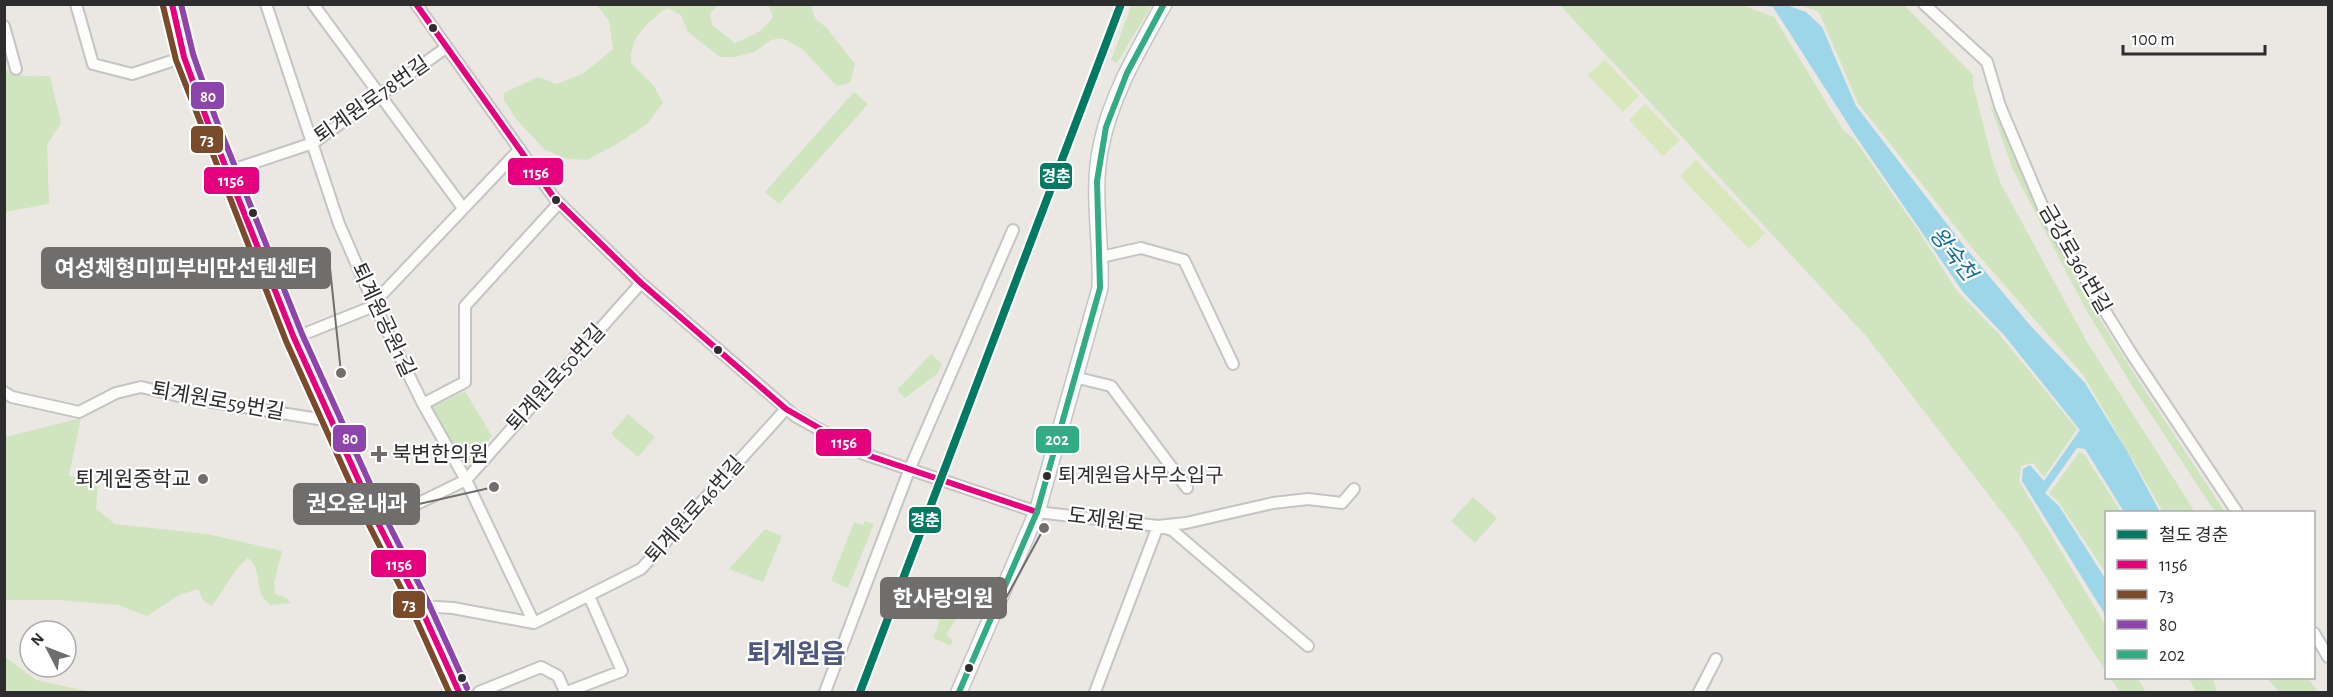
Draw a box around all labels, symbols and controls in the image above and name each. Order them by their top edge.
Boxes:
scale bar [2123,18,2266,56]
unlabelled marker [427,22,439,34]
text: 100 m [2132,31,2175,49]
street label: 퇴계원로78번길 [310,52,433,147]
line badge: 80 [190,81,225,110]
text: 80 [200,89,216,105]
line badge: 73 [190,125,224,154]
text: 73 [200,132,214,148]
line badge: 1156 [507,157,564,186]
line badge: 경춘 [1039,162,1073,190]
text: 1156 [523,165,549,181]
line badge: 1156 [203,166,260,195]
text: 경춘 [1041,168,1071,185]
text: 1156 [218,173,244,189]
unlabelled marker [550,194,562,206]
street label: 금강로361번길 [2035,200,2116,317]
unlabelled marker [247,207,259,219]
water label: 왕숙천 [1926,223,1983,287]
callout: 여성체형미피부비만선텐센터 [42,248,330,288]
text: 여성체형미피부비만선텐센터 [54,257,318,280]
street label: 퇴계원공원1길 [347,259,419,380]
street label: 퇴계원로50번길 [502,320,609,435]
unlabelled marker [712,344,724,356]
street label: 퇴계원로59번길 [150,378,286,423]
line badge: 80 [332,424,367,453]
line badge: 202 [1035,425,1080,454]
line badge: 1156 [815,428,872,457]
text: 80 [342,431,358,447]
text: 202 [1045,432,1069,448]
text: 1156 [831,435,857,451]
place label: 북변한의원 [392,443,489,465]
marker: 북변한의원 [370,445,388,463]
street label: 퇴계원로46번길 [641,452,748,568]
place label: 퇴계원읍사무소입구 [1058,465,1224,486]
place label: 퇴계원중학교 [75,468,191,490]
marker: 퇴계원읍사무소입구 [1041,470,1053,482]
marker: 퇴계원중학교 [196,472,210,486]
callout: 권오윤내과 [294,484,419,524]
text: 권오윤내과 [306,492,408,515]
street label: 도제원로 [1066,504,1146,535]
line badge: 경춘 [908,506,942,534]
legend [2105,511,2315,679]
text: 경춘 [910,512,940,529]
text: 철도 경춘 [2159,526,2228,545]
line badge: 1156 [370,549,427,578]
text: 1156 [386,557,412,573]
text: 1156 [2159,557,2187,575]
callout: 한사랑의원 [881,578,1006,618]
text: 한사랑의원 [892,587,994,610]
text: 73 [2159,587,2174,605]
line badge: 73 [392,590,426,619]
text: 73 [402,597,416,613]
text: 80 [2159,617,2177,635]
north arrow [18,619,78,679]
text: N [28,630,47,649]
district label: 퇴계원읍 [746,639,846,668]
text: 202 [2159,647,2185,665]
unlabelled marker [963,662,975,674]
unlabelled marker [456,672,468,684]

